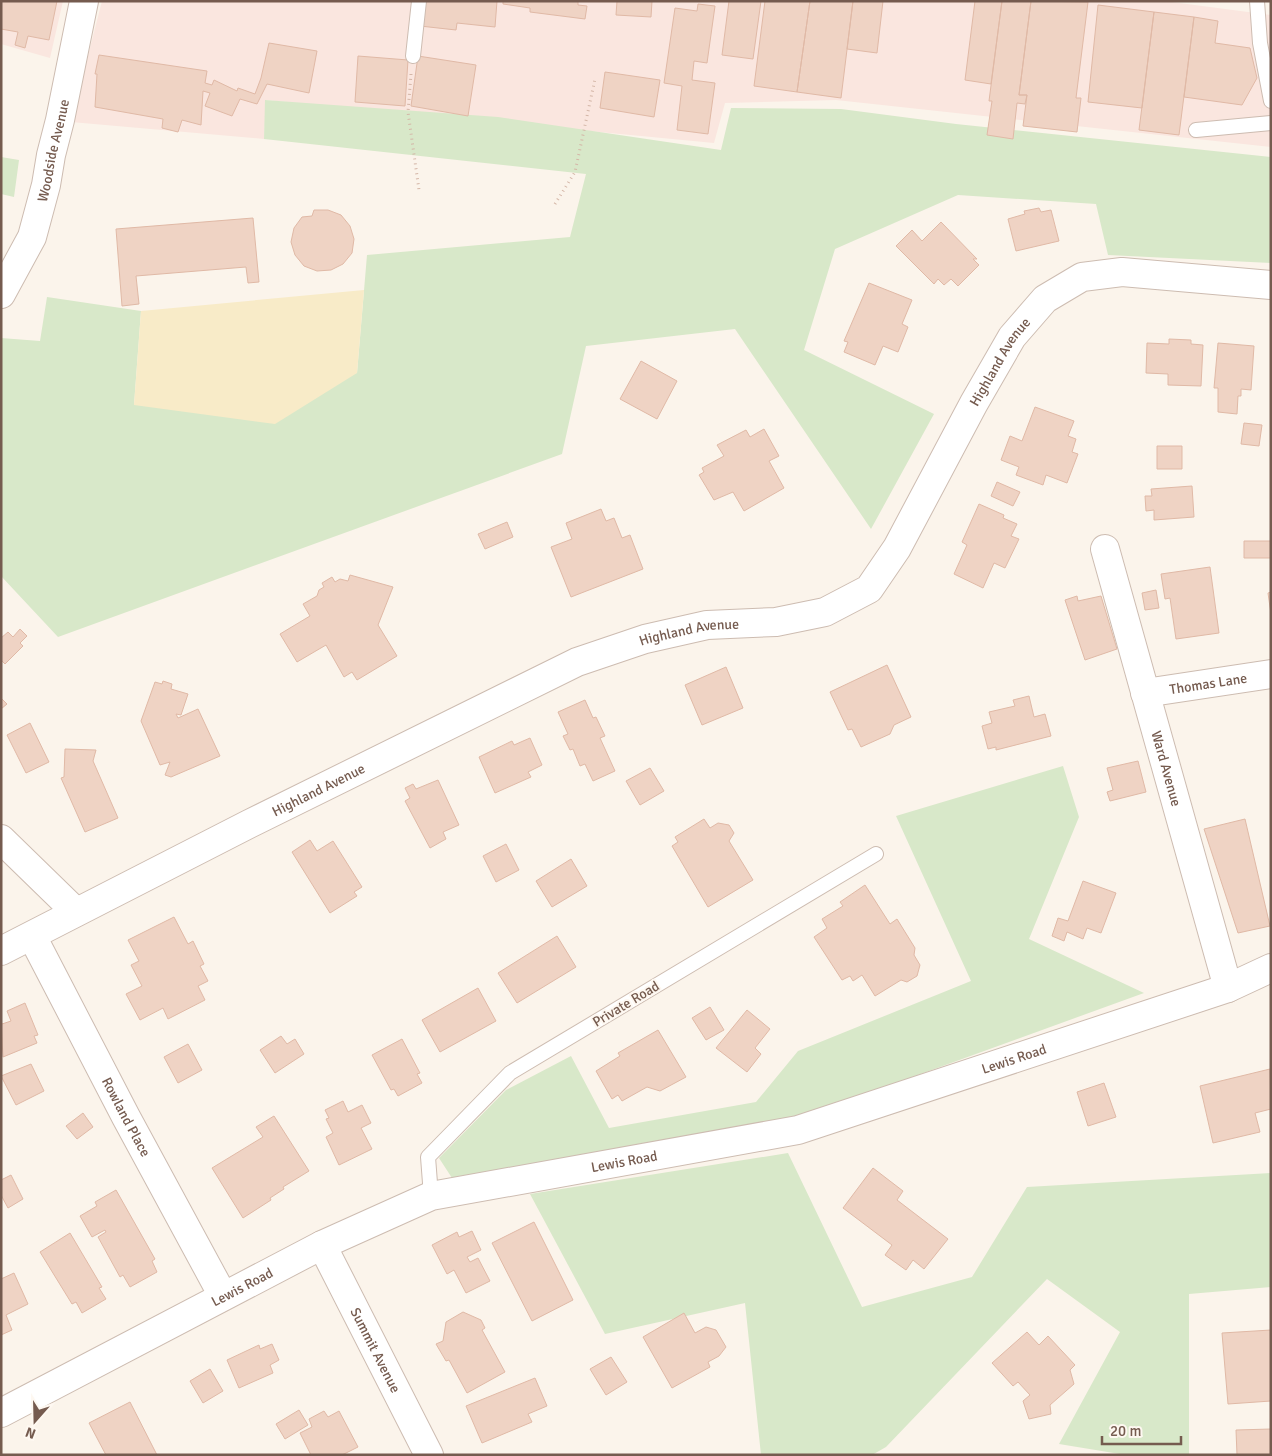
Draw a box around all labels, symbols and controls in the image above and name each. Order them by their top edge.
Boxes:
street label: Woodside Avenue [33,98,72,204]
street label: Highland Avenue [966,314,1034,409]
street label: Highland Avenue [637,615,739,649]
street label: Thomas Lane [1168,669,1248,698]
street label: Ward Avenue [1148,729,1185,808]
street label: Highland Avenue [269,760,368,820]
street label: Private Road [590,977,662,1031]
street label: Lewis Road [979,1040,1048,1077]
street label: Rowland Place [98,1074,154,1160]
street label: Lewis Road [590,1147,659,1176]
street label: Lewis Road [208,1264,276,1310]
street label: Summit Avenue [347,1305,404,1396]
north arrow [10,1396,60,1446]
scale bar [1102,1414,1181,1446]
text: 20 m [1110,1422,1141,1440]
text: N [23,1423,38,1442]

